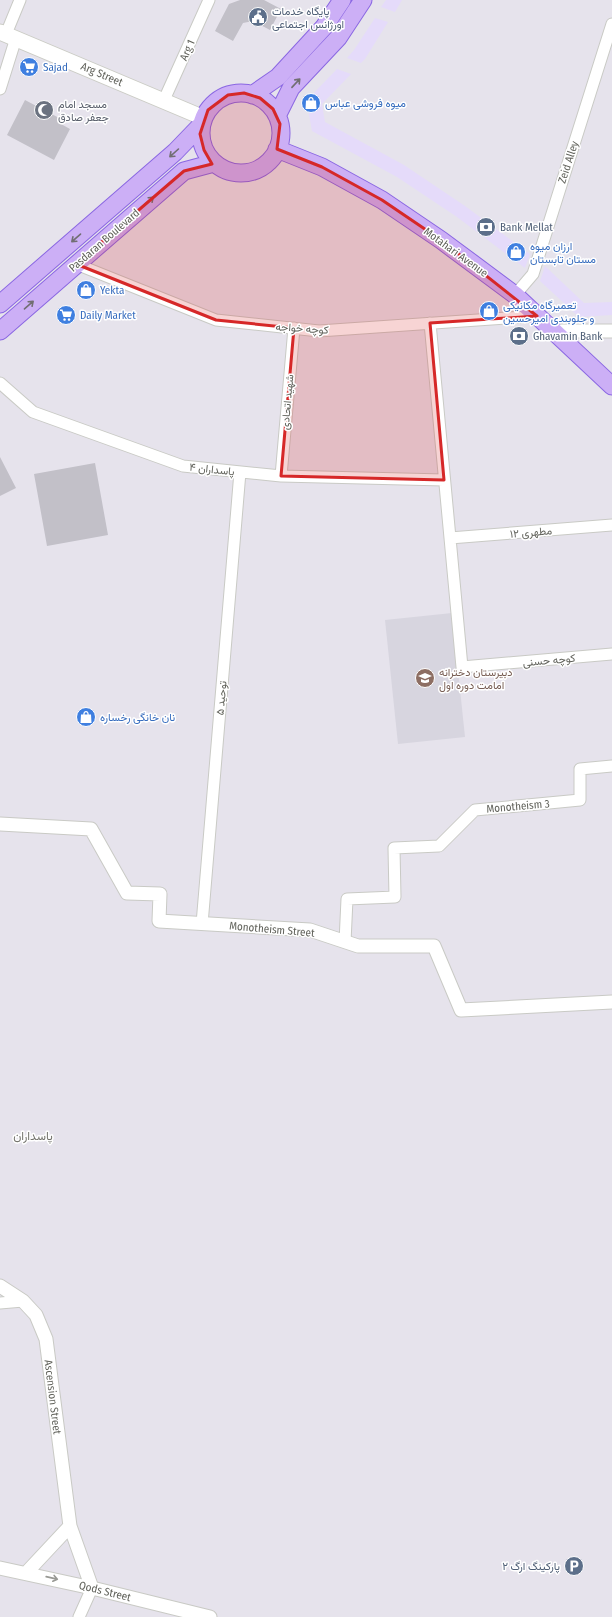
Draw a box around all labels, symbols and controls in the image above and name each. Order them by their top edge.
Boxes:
place label: پایگاه خدمات اورژانس اجتماعی [272,5,344,31]
public building icon: پایگاه خدمات اورژانس اجتماعی [247,6,269,28]
street label: Arg 1 [177,38,198,63]
supermarket icon: Sajad [18,56,40,78]
street label: Arg Street [79,60,125,89]
place label: Sajad [43,61,68,74]
one-way arrow [292,78,301,88]
shop icon: میوه فروشی عباس [300,92,322,114]
place label: میوه فروشی عباس [325,97,406,110]
place label: مسجد امام جعفر صادق [58,98,109,124]
mosque icon: مسجد امام جعفر صادق [33,99,55,121]
street label: Zeid Alley [556,139,581,185]
one-way arrow [169,148,179,157]
one-way arrow [143,197,154,206]
street label: Pasdaran Boulevard [66,206,142,275]
bank icon: Bank Mellat [475,216,497,238]
place label: Bank Mellat [500,221,553,234]
street label: Motahari Avenue [421,225,490,280]
one-way arrow [70,234,81,243]
place label: ارزان میوه مستان تابستان [530,240,596,266]
shop icon: ارزان میوه مستان تابستان [505,241,527,263]
shop icon: Yekta [75,279,97,301]
place label: Yekta [100,284,124,297]
place label: تعمیرگاه مکانیکی و جلوبندی امیرحسین [503,299,595,325]
shop icon: تعمیرگاه مکانیکی و جلوبندی امیرحسین [478,300,500,322]
one-way arrow [24,301,34,310]
supermarket icon: Daily Market [55,304,77,326]
place label: Daily Market [80,309,136,322]
street label: کوچه خواجه [275,320,329,338]
bank icon: Ghavamin Bank [508,325,530,347]
place label: Ghavamin Bank [533,330,603,343]
street label: شهید اتحادی [279,373,296,430]
street label: پاسداران ۴ [189,461,235,479]
street label: مطهری ۱۲ [509,524,553,541]
street label: کوچه حسنی [522,652,576,670]
place label: دبیرستان دخترانه امامت دوره اول [439,666,513,692]
school or university icon: دبیرستان دخترانه امامت دوره اول [414,667,436,689]
street label: توحید ۵ [214,680,230,716]
shop icon: نان خانگی رخساره [75,706,97,728]
place label: نان خانگی رخساره [100,711,175,724]
street label: Monotheism 3 [486,797,550,816]
street label: Monotheism Street [229,919,316,940]
district label: پاسداران [13,1129,53,1144]
street label: Ascension Street [41,1359,64,1435]
parking icon: پارکینگ ارگ ۲ [563,1555,585,1577]
place label: پارکینگ ارگ ۲ [502,1560,560,1574]
one-way arrow [45,1575,58,1583]
street label: Qods Street [78,1579,133,1604]

